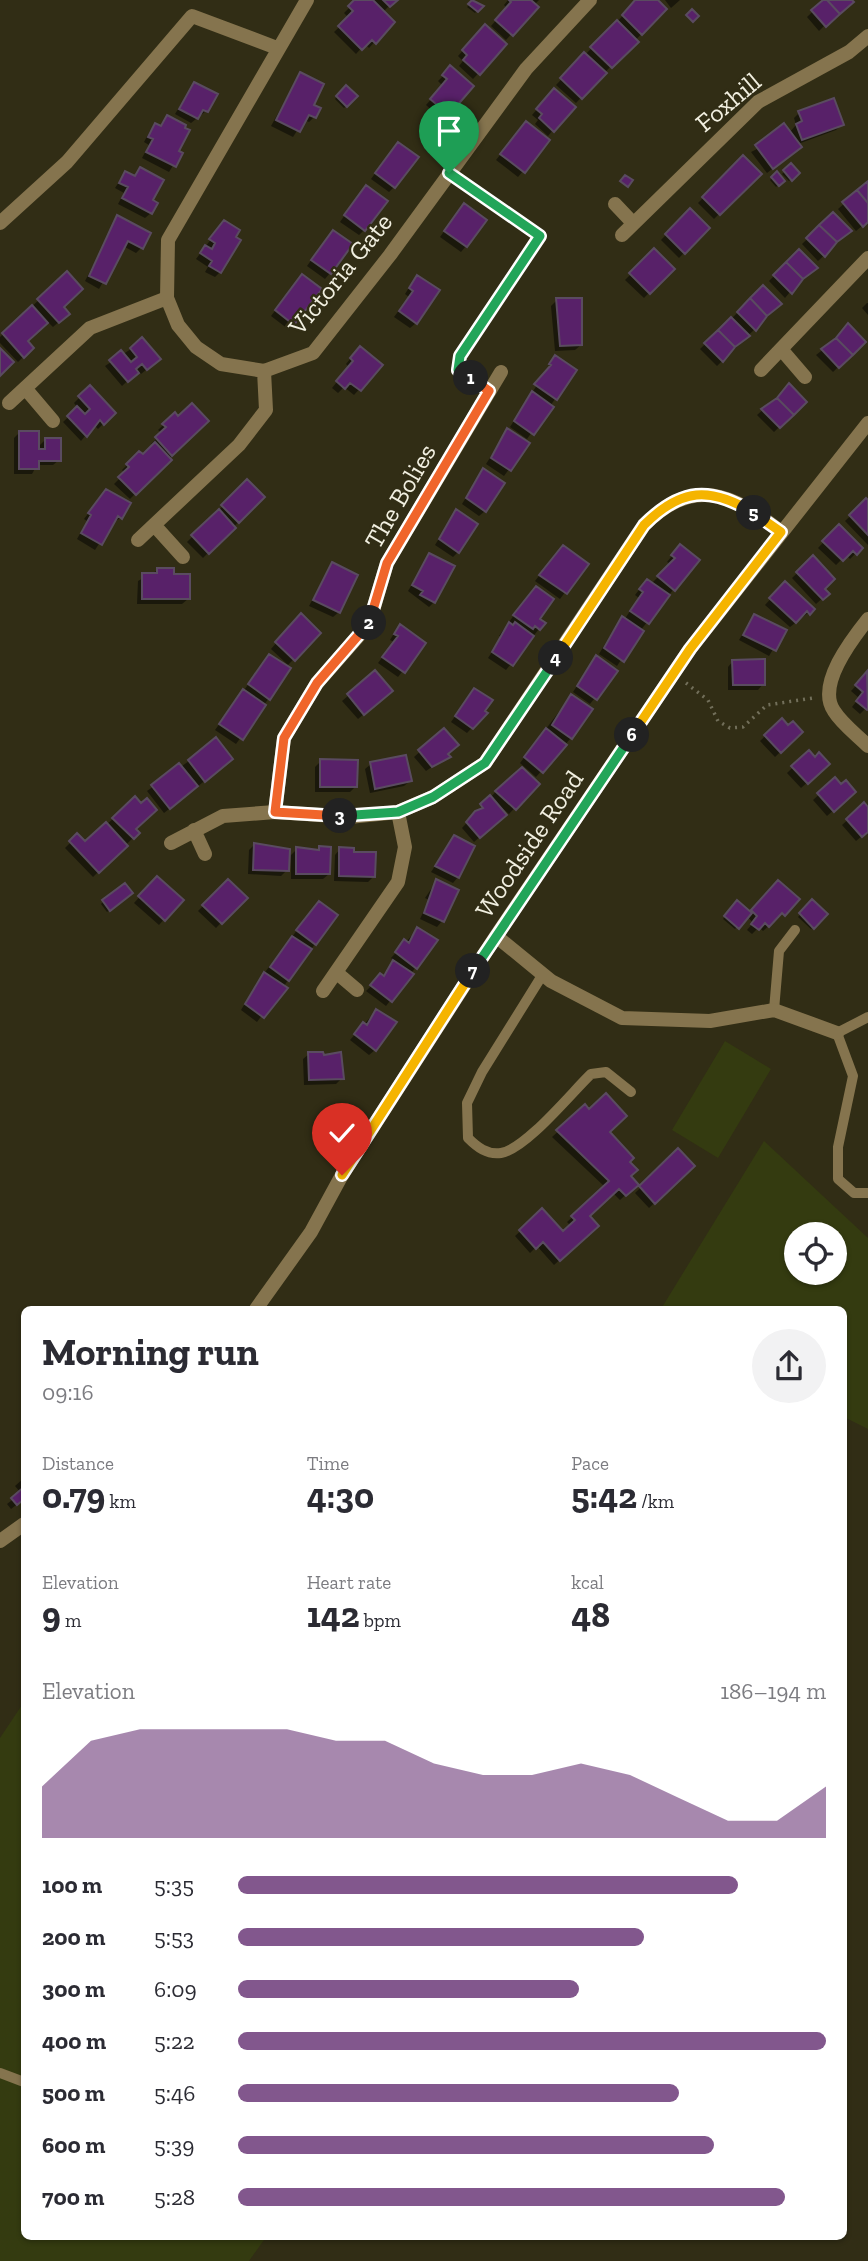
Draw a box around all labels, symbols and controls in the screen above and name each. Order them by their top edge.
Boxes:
street label: Foxhill [689,65,767,139]
pin [419,101,479,173]
icon: arrive [430,112,468,150]
street label: Victoria Gate [280,207,399,342]
pin: 1 [454,360,489,396]
text: 1 [467,366,474,389]
street label: The Bolies [357,438,443,554]
pin: 5 [736,496,772,530]
text: 5 [749,501,758,524]
pin: 2 [352,606,386,640]
text: 2 [363,611,374,634]
pin: 4 [538,640,574,676]
text: 4 [550,646,561,669]
pin: 6 [614,718,650,752]
text: 6 [626,723,637,746]
street label: Woodside Road [468,764,590,924]
pin: 3 [322,798,358,834]
text: 3 [334,804,345,827]
pin: 7 [456,954,490,988]
text: 7 [468,959,477,982]
pin [312,1103,372,1175]
icon: check [323,1114,361,1152]
map controls [784,1222,847,1285]
button: locate [784,1222,847,1285]
text: Morning run [42,1329,259,1375]
button: share [752,1329,826,1403]
text: 09:16 [42,1378,94,1406]
text: Distance [42,1452,114,1475]
text: Time [307,1452,349,1475]
text: Pace [571,1452,609,1475]
text: 0.79 [42,1475,105,1517]
text: 4:30 [307,1475,374,1517]
text: 5:42 [571,1475,637,1517]
text: km [105,1490,136,1513]
text: /km [637,1490,674,1513]
text: Elevation [42,1571,119,1594]
text: Heart rate [307,1571,391,1594]
text: kcal [571,1571,604,1594]
text: 9 [42,1594,61,1636]
text: 142 [307,1594,360,1636]
text: 48 [571,1594,610,1636]
text: m [61,1609,81,1632]
text: bpm [360,1609,401,1632]
text: Elevation [42,1677,135,1705]
text: 186–194 m [720,1677,826,1705]
text: 100 m [42,1871,102,1899]
text: 5:35 [154,1871,194,1899]
text: 200 m [42,1923,105,1951]
text: 5:53 [154,1923,194,1951]
text: 300 m [42,1975,105,2003]
text: 6:09 [154,1975,197,2003]
text: 400 m [42,2027,106,2055]
text: 5:22 [154,2027,195,2055]
text: 500 m [42,2079,105,2107]
text: 5:46 [154,2079,196,2107]
text: 600 m [42,2131,105,2159]
text: 5:39 [154,2131,194,2159]
text: 700 m [42,2183,104,2211]
text: 5:28 [154,2183,195,2211]

